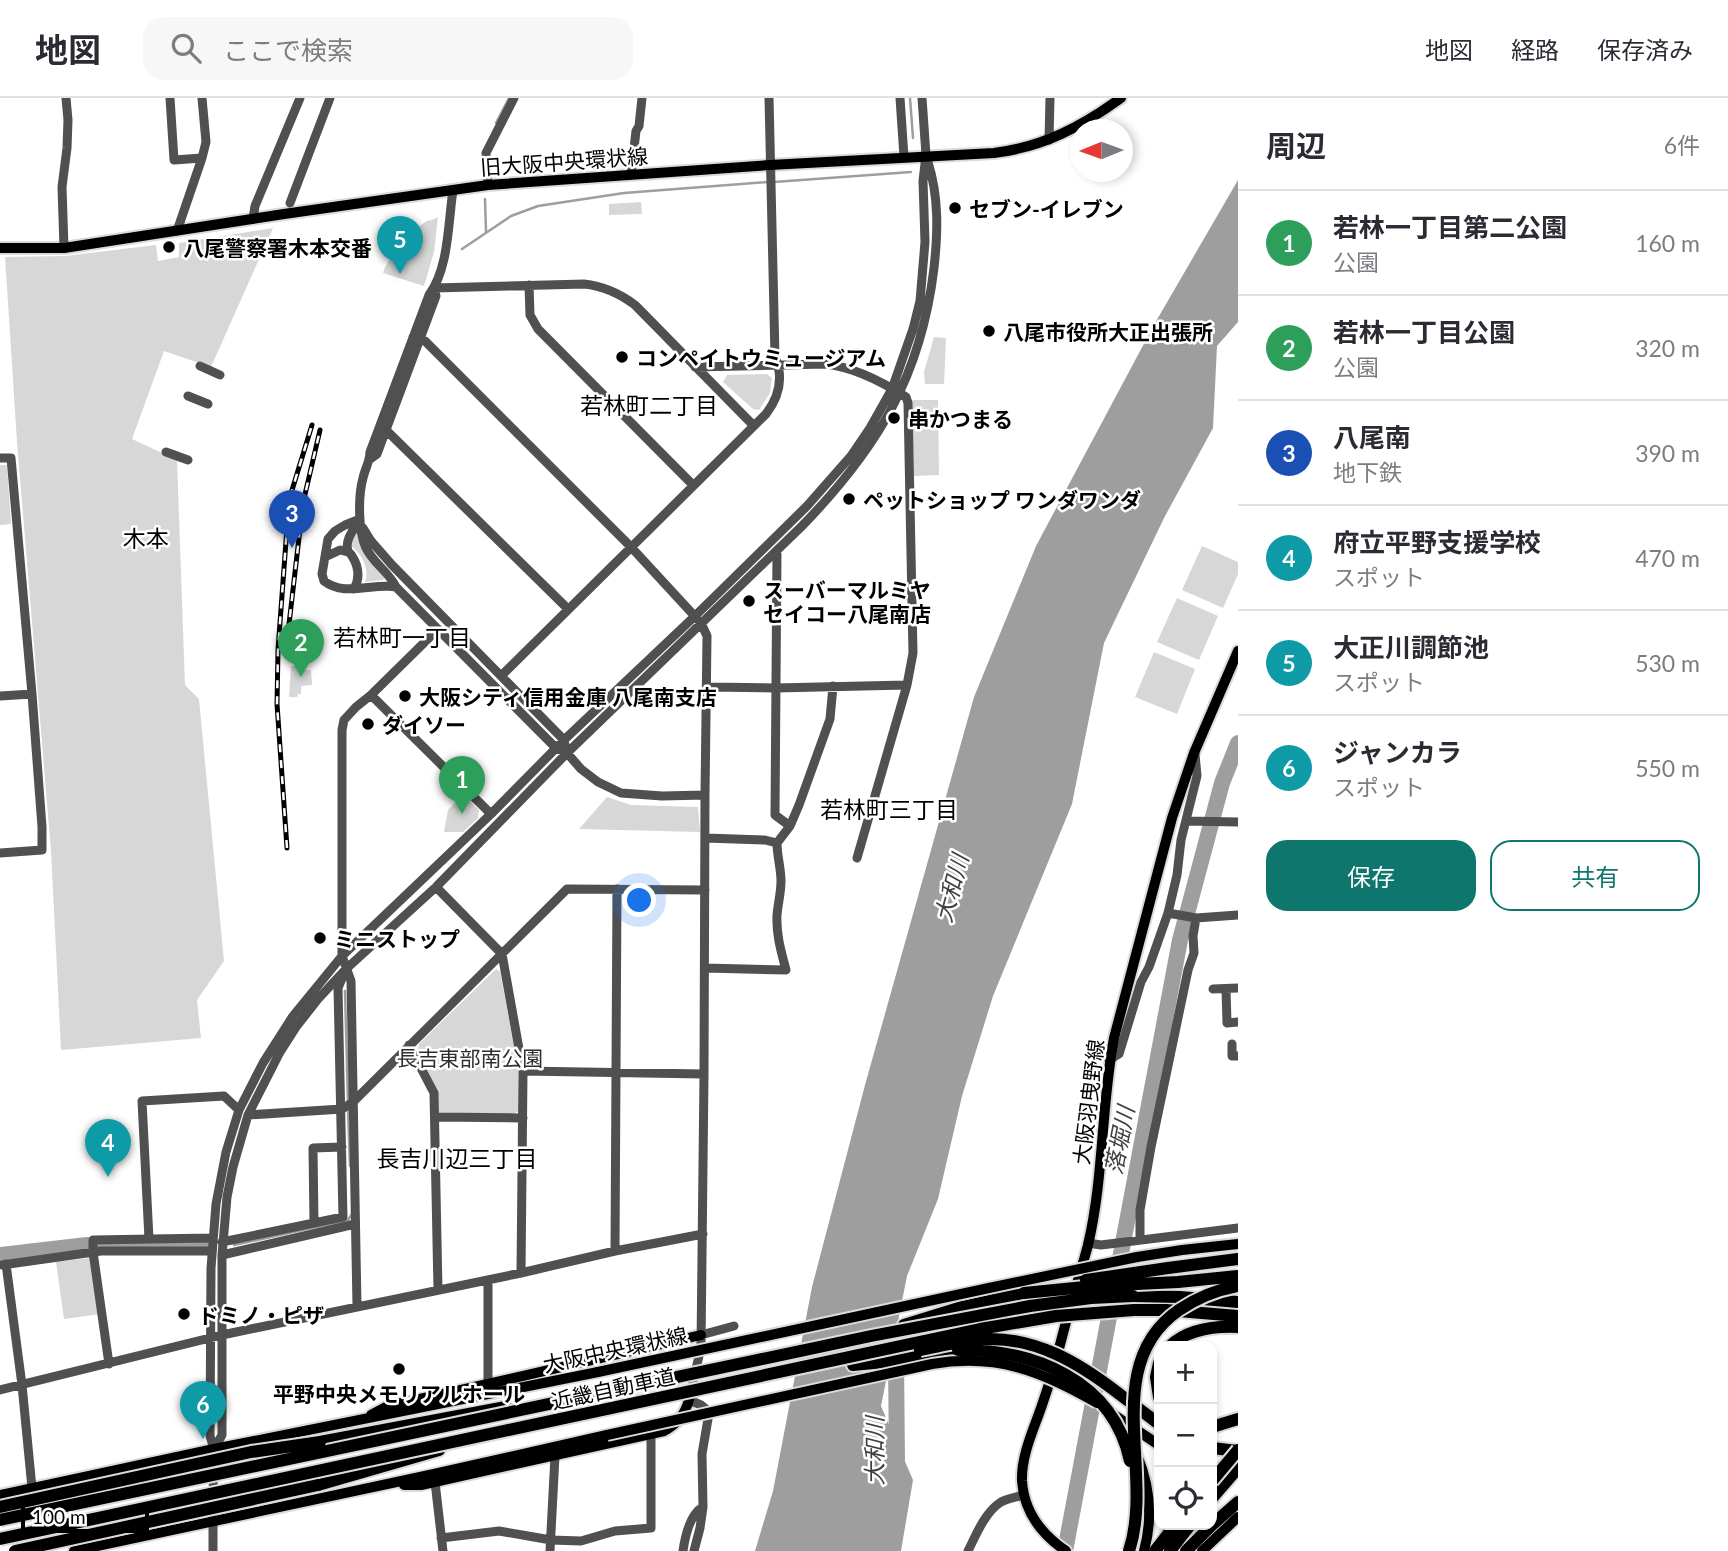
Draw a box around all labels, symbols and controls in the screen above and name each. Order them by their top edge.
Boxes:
search box [143,17,633,80]
text: 地図 [35,29,101,69]
icon: search [167,29,205,67]
text: ここで検索 [223,34,353,66]
text: 地図 [1425,35,1473,64]
text: 経路 [1511,35,1559,64]
text: 保存済み [1597,35,1693,64]
north arrow [1070,119,1133,182]
text: 周辺 [1266,127,1326,163]
text: 6件 [1664,131,1700,159]
street label: 旧大阪中央環状線 [479,143,649,179]
place label: セブン-イレブン [969,196,1124,221]
marker: セブン-イレブン [947,200,963,216]
text: 若林一丁目第二公園 [1333,211,1567,243]
pin: 5 [377,216,423,274]
text: 1 [1282,229,1296,257]
text: 160 m [1635,229,1700,257]
place label: 八尾警察署木本交番 [183,235,372,260]
marker: 八尾警察署木本交番 [161,239,177,255]
text: 公園 [1333,248,1379,276]
text: 若林一丁目公園 [1333,316,1515,348]
place label: 八尾市役所大正出張所 [1003,319,1213,344]
marker: 八尾市役所大正出張所 [981,323,997,339]
text: 2 [1282,334,1296,362]
text: 320 m [1635,334,1700,362]
place label: コンペイトウミュージアム [636,345,886,370]
marker: コンペイトウミュージアム [614,349,630,365]
text: 公園 [1333,353,1379,381]
district label: 若林町二丁目 [580,391,718,419]
place label: 串かつまる [908,406,1013,431]
marker: 串かつまる [886,410,902,426]
text: 八尾南 [1333,421,1411,453]
text: 3 [1282,439,1296,467]
text: 390 m [1635,439,1700,467]
text: 地下鉄 [1333,458,1402,486]
place label: ペットショップ ワンダワンダ [863,487,1141,512]
pin: 3 [269,490,315,548]
marker: ペットショップ ワンダワンダ [841,491,857,507]
district label: 木本 [123,524,169,552]
text: 府立平野支援学校 [1333,526,1541,558]
text: 4 [1282,544,1296,572]
text: 470 m [1635,544,1700,572]
text: スポット [1333,563,1425,591]
place label: スーバーマルミヤ セイコー八尾南店 [763,577,931,626]
marker: スーバーマルミヤ セイコー八尾南店 [741,593,757,609]
pin: 2 [278,619,324,677]
district label: 若林町一丁目 [333,623,471,651]
text: 大正川調節池 [1333,631,1489,663]
text: 5 [1282,649,1296,677]
text: 530 m [1635,649,1700,677]
text: スポット [1333,668,1425,696]
place label: 大阪シティ信用金庫 八尾南支店 [419,684,717,709]
marker: 大阪シティ信用金庫 八尾南支店 [397,688,413,704]
place label: ダイソー [382,712,466,737]
marker: ダイソー [360,716,376,732]
text: ジャンカラ [1333,736,1462,768]
text: 6 [1282,754,1296,782]
text: 550 m [1635,754,1700,782]
pin: 1 [439,756,485,814]
text: スポット [1333,773,1425,801]
district label: 若林町三丁目 [820,795,958,823]
button: 保存 [1266,840,1476,911]
button: 共有 [1490,840,1700,911]
water label: 大和川 [929,848,974,925]
your location [622,883,656,917]
place label: ミニストップ [334,926,460,951]
marker: ミニストップ [312,930,328,946]
street label: 大阪羽曳野線 [1068,1038,1108,1166]
park label: 長吉東部南公園 [397,1045,544,1070]
water label: 落堀川 [1099,1101,1140,1177]
pin: 4 [85,1119,131,1177]
district label: 長吉川辺三丁目 [377,1144,538,1172]
place label: ドミノ・ピザ [198,1302,324,1327]
marker: ドミノ・ピザ [176,1306,192,1322]
street label: 大阪中央環状線 [541,1321,689,1377]
map controls [1154,1341,1217,1530]
button: + [1154,1341,1217,1404]
marker: 平野中央メモリアルホール [391,1361,407,1377]
street label: 近畿自動車道 [549,1363,677,1413]
pin: 6 [180,1381,226,1439]
place label: 平野中央メモリアルホール [273,1381,525,1406]
button: − [1154,1404,1217,1467]
water label: 大和川 [860,1414,888,1486]
button: locate [1154,1467,1217,1530]
scale bar [21,1502,149,1534]
text: 100 m [32,1505,86,1528]

